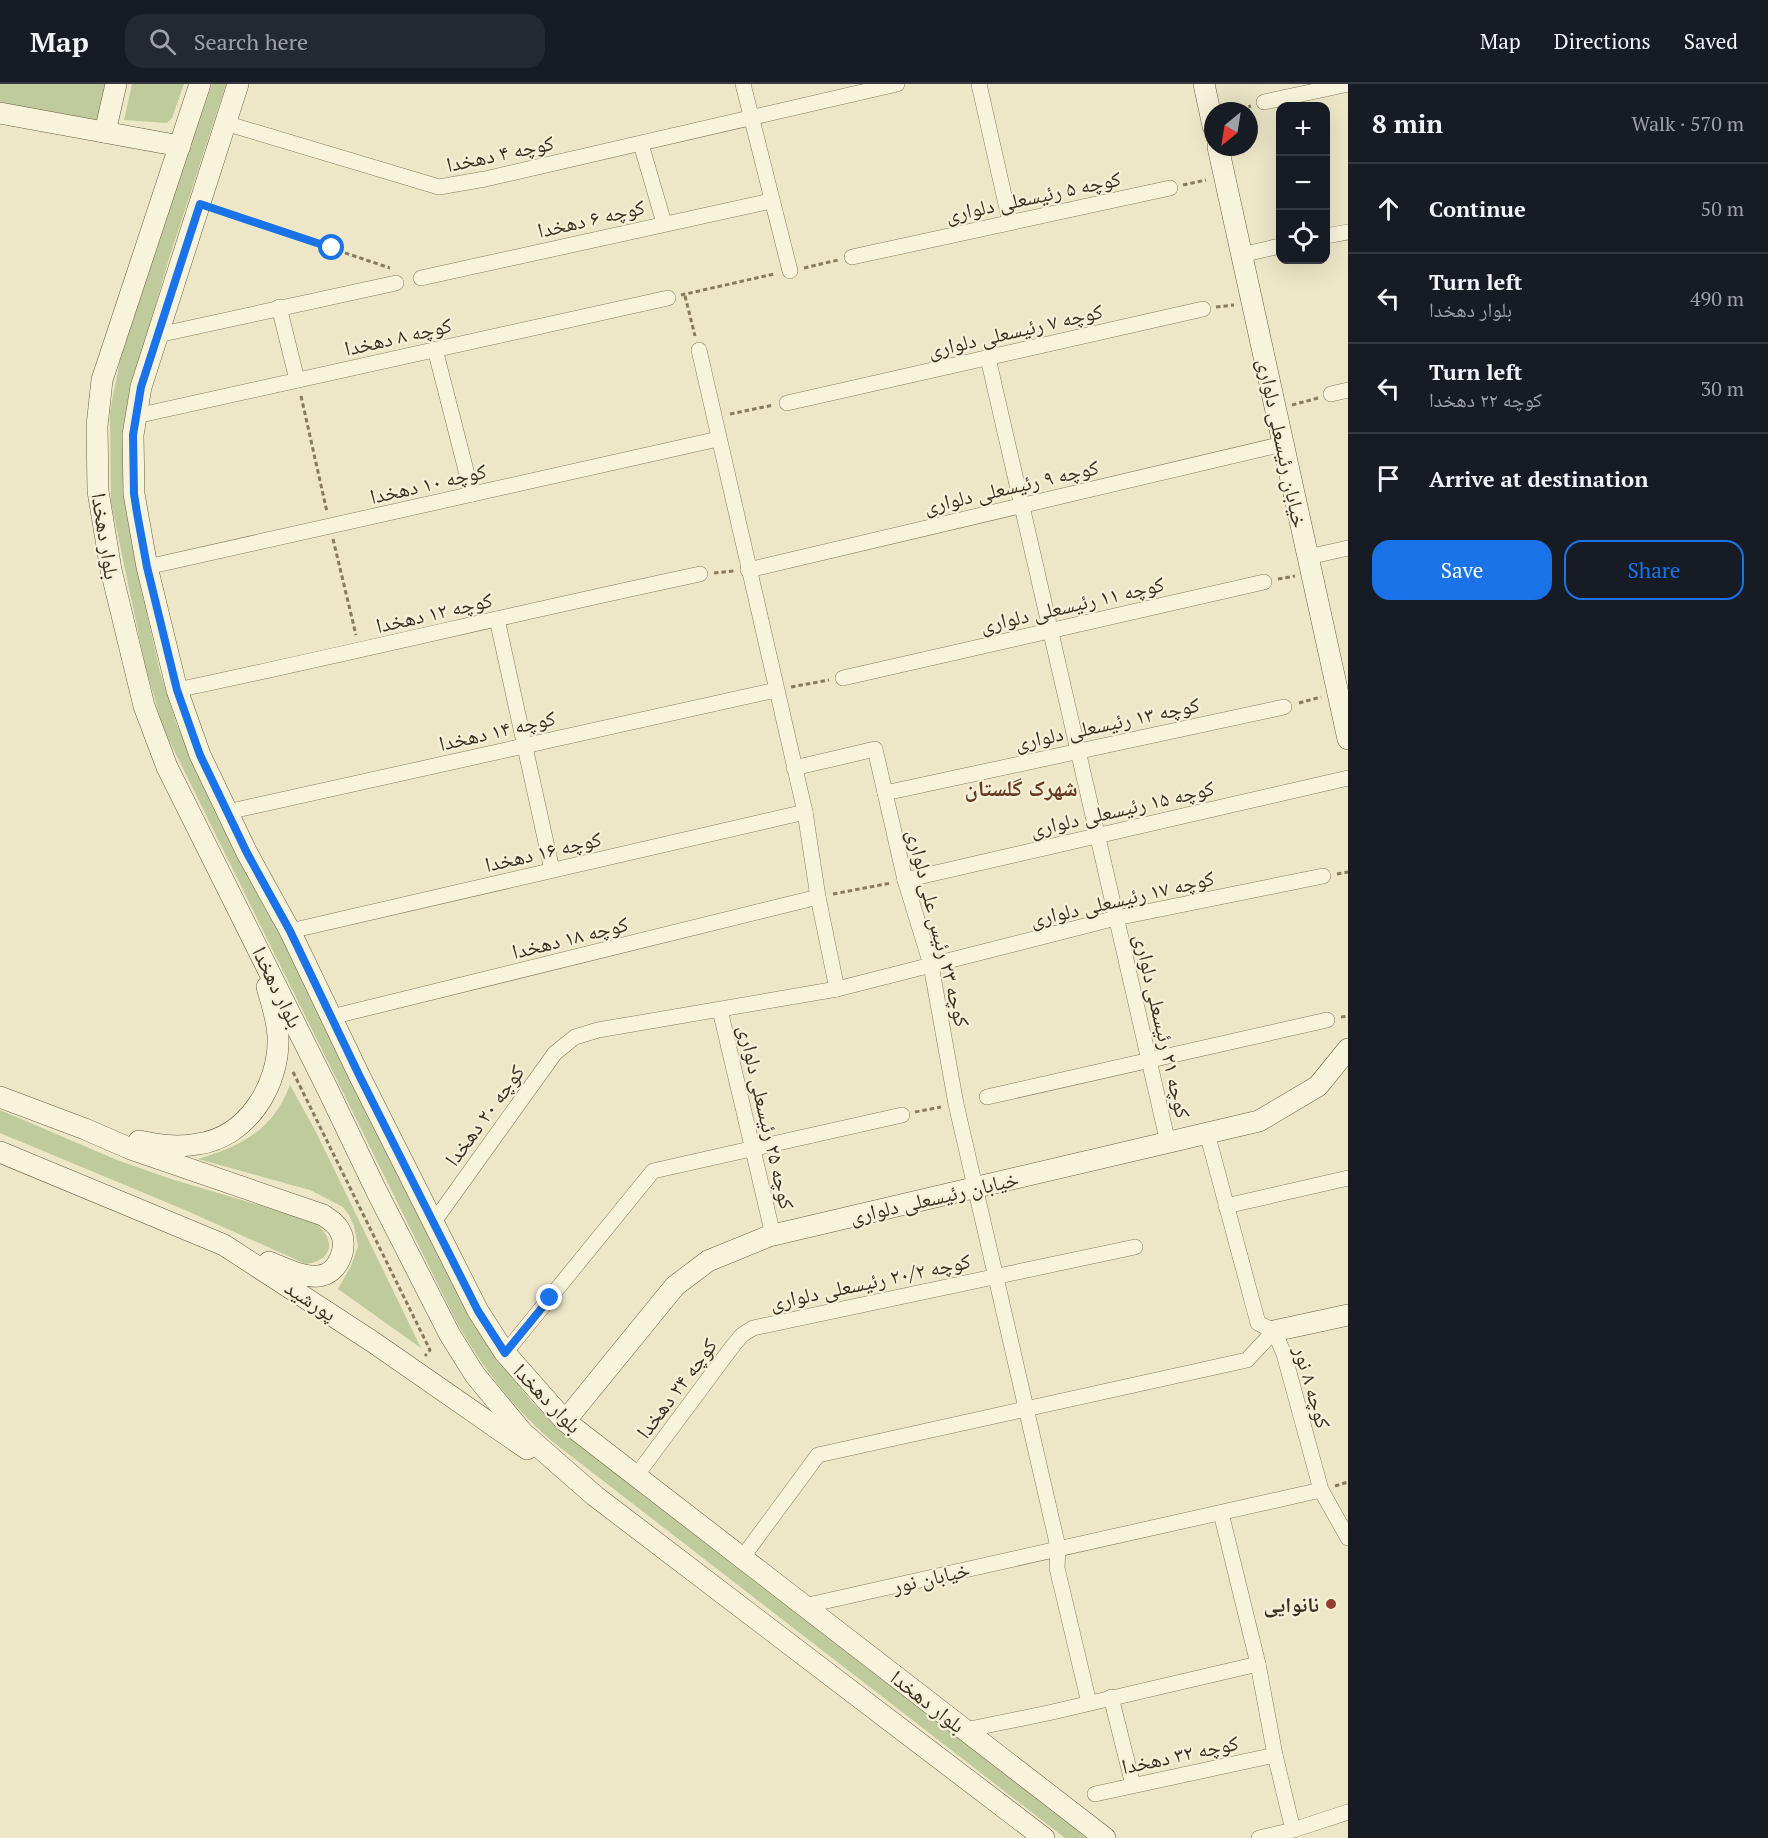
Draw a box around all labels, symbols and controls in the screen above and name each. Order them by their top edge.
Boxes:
search box [125,14,545,68]
text: Map [30,23,89,60]
icon: search [146,25,179,58]
text: Search here [194,27,308,56]
text: Map [1480,27,1521,55]
text: Directions [1554,27,1651,55]
text: Saved [1684,27,1738,55]
north arrow [1204,102,1258,156]
map controls [1276,102,1330,264]
button: + [1276,102,1330,156]
text: 8 min [1372,106,1443,140]
text: Walk · 570 m [1632,110,1744,137]
street label: کوچه ۴ دهخدا [444,128,557,178]
button: − [1276,156,1330,210]
street label: کوچه ۵ رئیسعلی دلواری [943,164,1124,228]
street label: کوچه ۶ دهخدا [535,192,648,244]
icon: ahead [1372,192,1405,225]
text: Continue [1429,194,1526,223]
text: 50 m [1701,195,1744,222]
button: locate [1276,210,1330,264]
route start [318,234,344,260]
text: Turn left [1429,267,1522,296]
icon: left [1372,282,1405,315]
text: 490 m [1690,285,1744,312]
street label: کوچه ۷ رئیسعلی دلواری [925,296,1106,364]
text: بلوار دهخدا [1429,296,1512,323]
street label: کوچه ۸ دهخدا [342,310,455,362]
street label: خیابان رئیسعلی دلواری [1251,356,1315,530]
text: Turn left [1429,357,1522,386]
icon: left [1372,372,1405,405]
text: 30 m [1701,375,1744,402]
text: کوچه ۲۲ دهخدا [1429,386,1542,413]
street label: کوچه ۹ رئیسعلی دلواری [921,452,1102,520]
street label: کوچه ۱۰ دهخدا [367,456,489,510]
icon: arrive [1372,462,1405,495]
text: Arrive at destination [1429,464,1648,493]
street label: بلوار دهخدا [85,491,127,581]
button: Save [1372,540,1552,600]
button: Share [1564,540,1744,600]
street label: کوچه ۱۱ رئیسعلی دلواری [977,569,1167,639]
street label: کوچه ۱۲ دهخدا [373,585,495,639]
street label: کوچه ۱۳ رئیسعلی دلواری [1012,690,1202,756]
street label: کوچه ۱۴ دهخدا [436,703,558,757]
district label: شهرک گلستان [964,773,1078,802]
street label: کوچه ۱۵ رئیسعلی دلواری [1027,773,1217,843]
street label: کوچه ۱۶ دهخدا [482,824,604,878]
street label: کوچه ۲۳ رئیس علی دلواری [901,826,977,1030]
street label: کوچه ۱۷ رئیسعلی دلواری [1027,863,1217,933]
street label: کوچه ۱۸ دهخدا [509,909,631,965]
street label: کوچه ۲۱ رئیسعلی دلواری [1128,931,1198,1121]
street label: بلوار دهخدا [246,942,310,1032]
street label: کوچه ۲۵ رئیسعلی دلواری [732,1022,802,1212]
street label: کوچه ۲۰ دهخدا [438,1059,530,1171]
street label: خیابان رئیسعلی دلواری [847,1164,1021,1230]
street label: کوچه ۲۰/۲ رئیسعلی دلواری [767,1246,973,1316]
street label: پورشید [280,1273,342,1327]
route end [536,1284,562,1310]
street label: کوچه ۲۴ دهخدا [629,1332,723,1444]
street label: کوچه ۸ نور [1288,1341,1338,1432]
street label: بلوار دهخدا [508,1357,588,1439]
street label: خیابان نور [889,1555,972,1600]
place label: نانوایی [1263,1590,1319,1618]
marker: نانوایی [1324,1597,1338,1611]
street label: بلوار دهخدا [885,1663,971,1739]
street label: کوچه ۳۲ دهخدا [1119,1728,1241,1780]

